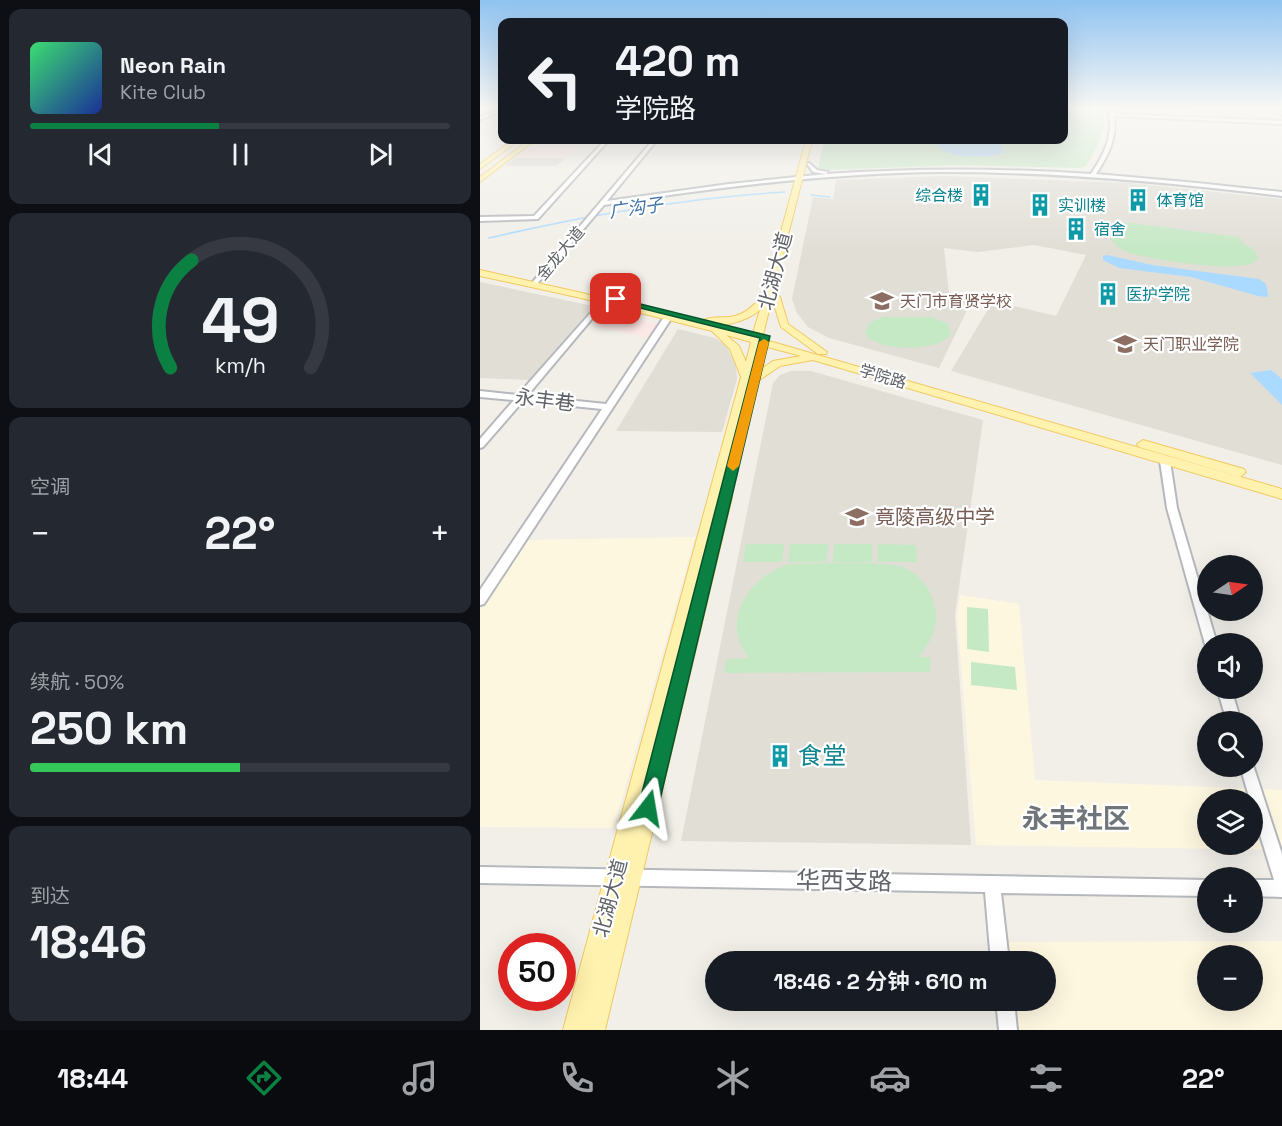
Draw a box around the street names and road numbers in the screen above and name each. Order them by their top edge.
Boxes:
street label: 金龙大道 [532,222,589,285]
street label: 北湖大道 [752,229,798,313]
street label: 学院路 [857,359,909,394]
street label: 永丰巷 [514,383,576,417]
street label: 北湖大道 [587,856,633,940]
street label: 华西支路 [796,864,892,897]

